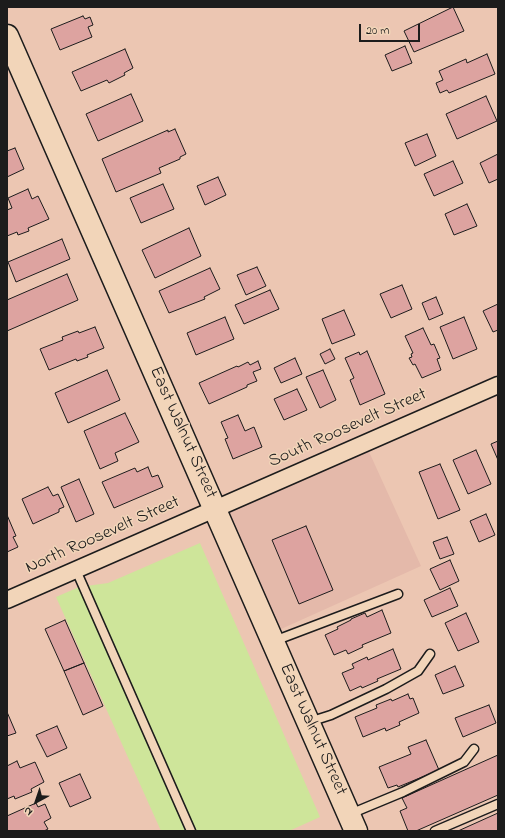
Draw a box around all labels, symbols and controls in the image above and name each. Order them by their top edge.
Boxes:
scale bar [361,16,422,42]
text: 20 m [366,22,389,40]
street label: East Walnut Street [143,364,221,502]
street label: South Roosevelt Street [266,384,430,474]
street label: North Roosevelt Street [23,492,183,580]
street label: East Walnut Street [273,661,351,799]
north arrow [16,782,56,822]
text: N [20,803,36,820]

